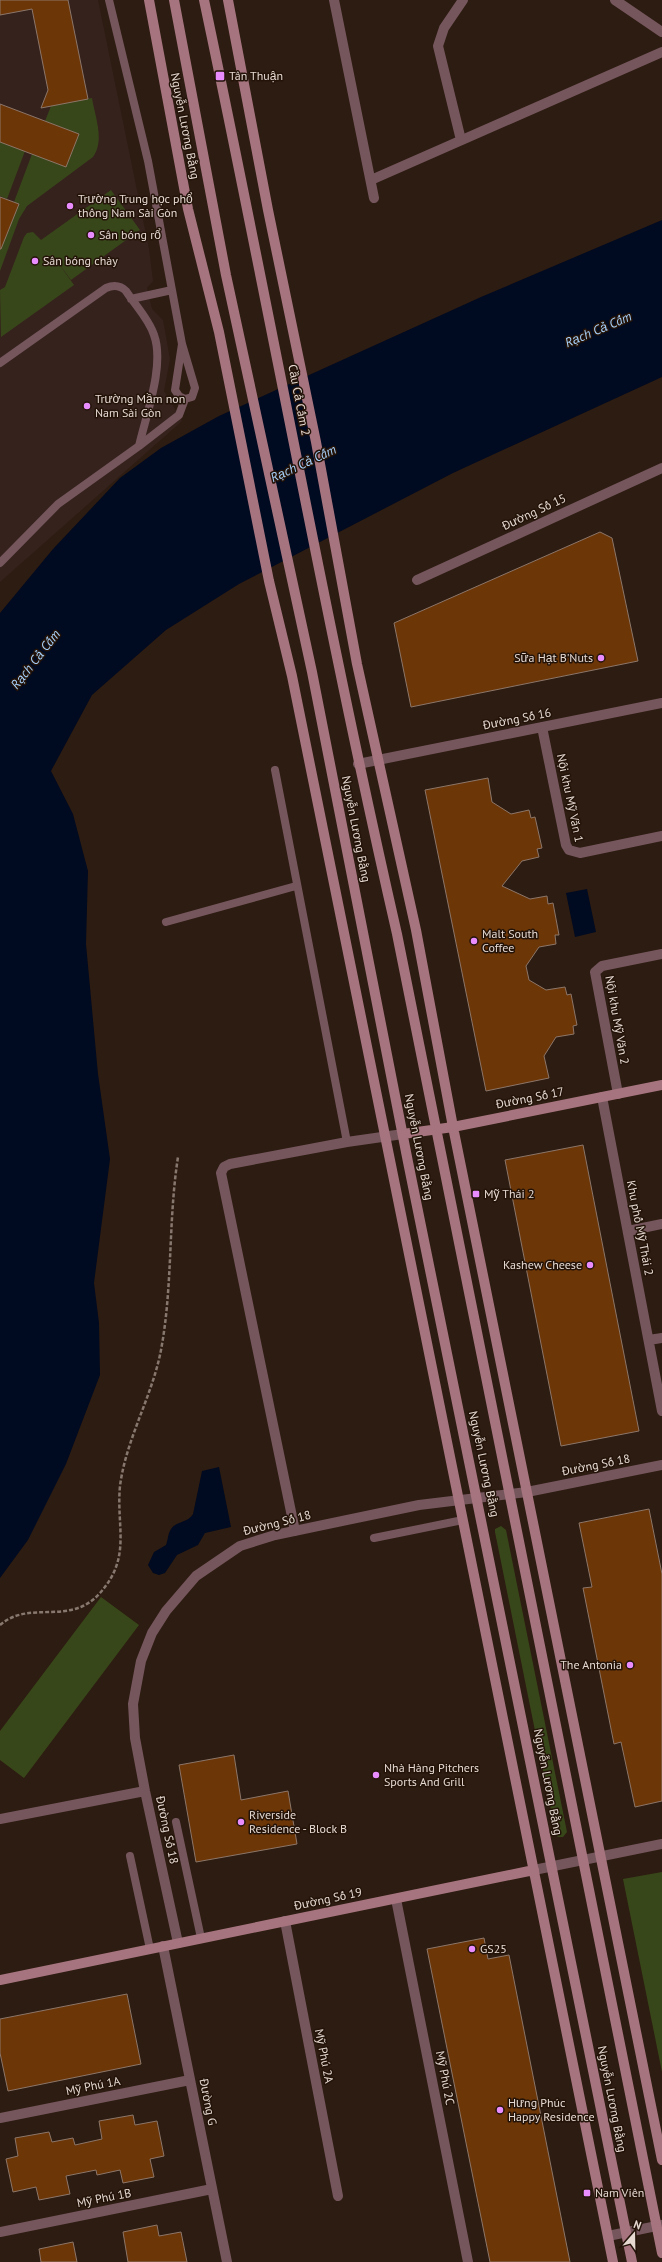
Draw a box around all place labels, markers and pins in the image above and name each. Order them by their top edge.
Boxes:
place label: Tân Thuận [229,68,283,83]
marker: Tân Thuận [214,70,226,82]
place label: Trường Trung học phổ thông Nam Sài Gòn [78,191,193,220]
marker: Trường Trung học phổ thông Nam Sài Gòn [65,201,75,211]
place label: Sân bóng rổ [99,227,161,242]
marker: Sân bóng rổ [86,230,96,240]
place label: Sân bóng chày [43,253,118,268]
marker: Sân bóng chày [30,256,40,266]
place label: Trường Mầm non Nam Sài Gòn [95,391,185,420]
marker: Trường Mầm non Nam Sài Gòn [82,401,92,411]
place label: Sữa Hạt B'Nuts [514,650,593,665]
marker: Sữa Hạt B'Nuts [596,653,606,663]
place label: Malt South Coffee [482,926,538,955]
marker: Malt South Coffee [469,936,479,946]
place label: Mỹ Thái 2 [484,1186,534,1201]
marker: Mỹ Thái 2 [471,1189,481,1199]
place label: Kashew Cheese [503,1257,582,1272]
marker: Kashew Cheese [585,1260,595,1270]
place label: The Antonia [560,1657,622,1672]
marker: The Antonia [625,1660,635,1670]
place label: Nhà Hàng Pitchers Sports And Grill [384,1760,479,1789]
marker: Nhà Hàng Pitchers Sports And Grill [371,1770,381,1780]
place label: Riverside Residence - Block B [249,1807,347,1836]
marker: Riverside Residence - Block B [236,1817,246,1827]
place label: GS25 [480,1941,507,1956]
marker: GS25 [467,1944,477,1954]
place label: Hưng Phúc Happy Residence [508,2095,595,2124]
marker: Hưng Phúc Happy Residence [495,2105,505,2115]
place label: Nam Viên [595,2185,644,2200]
marker: Nam Viên [582,2188,592,2198]

